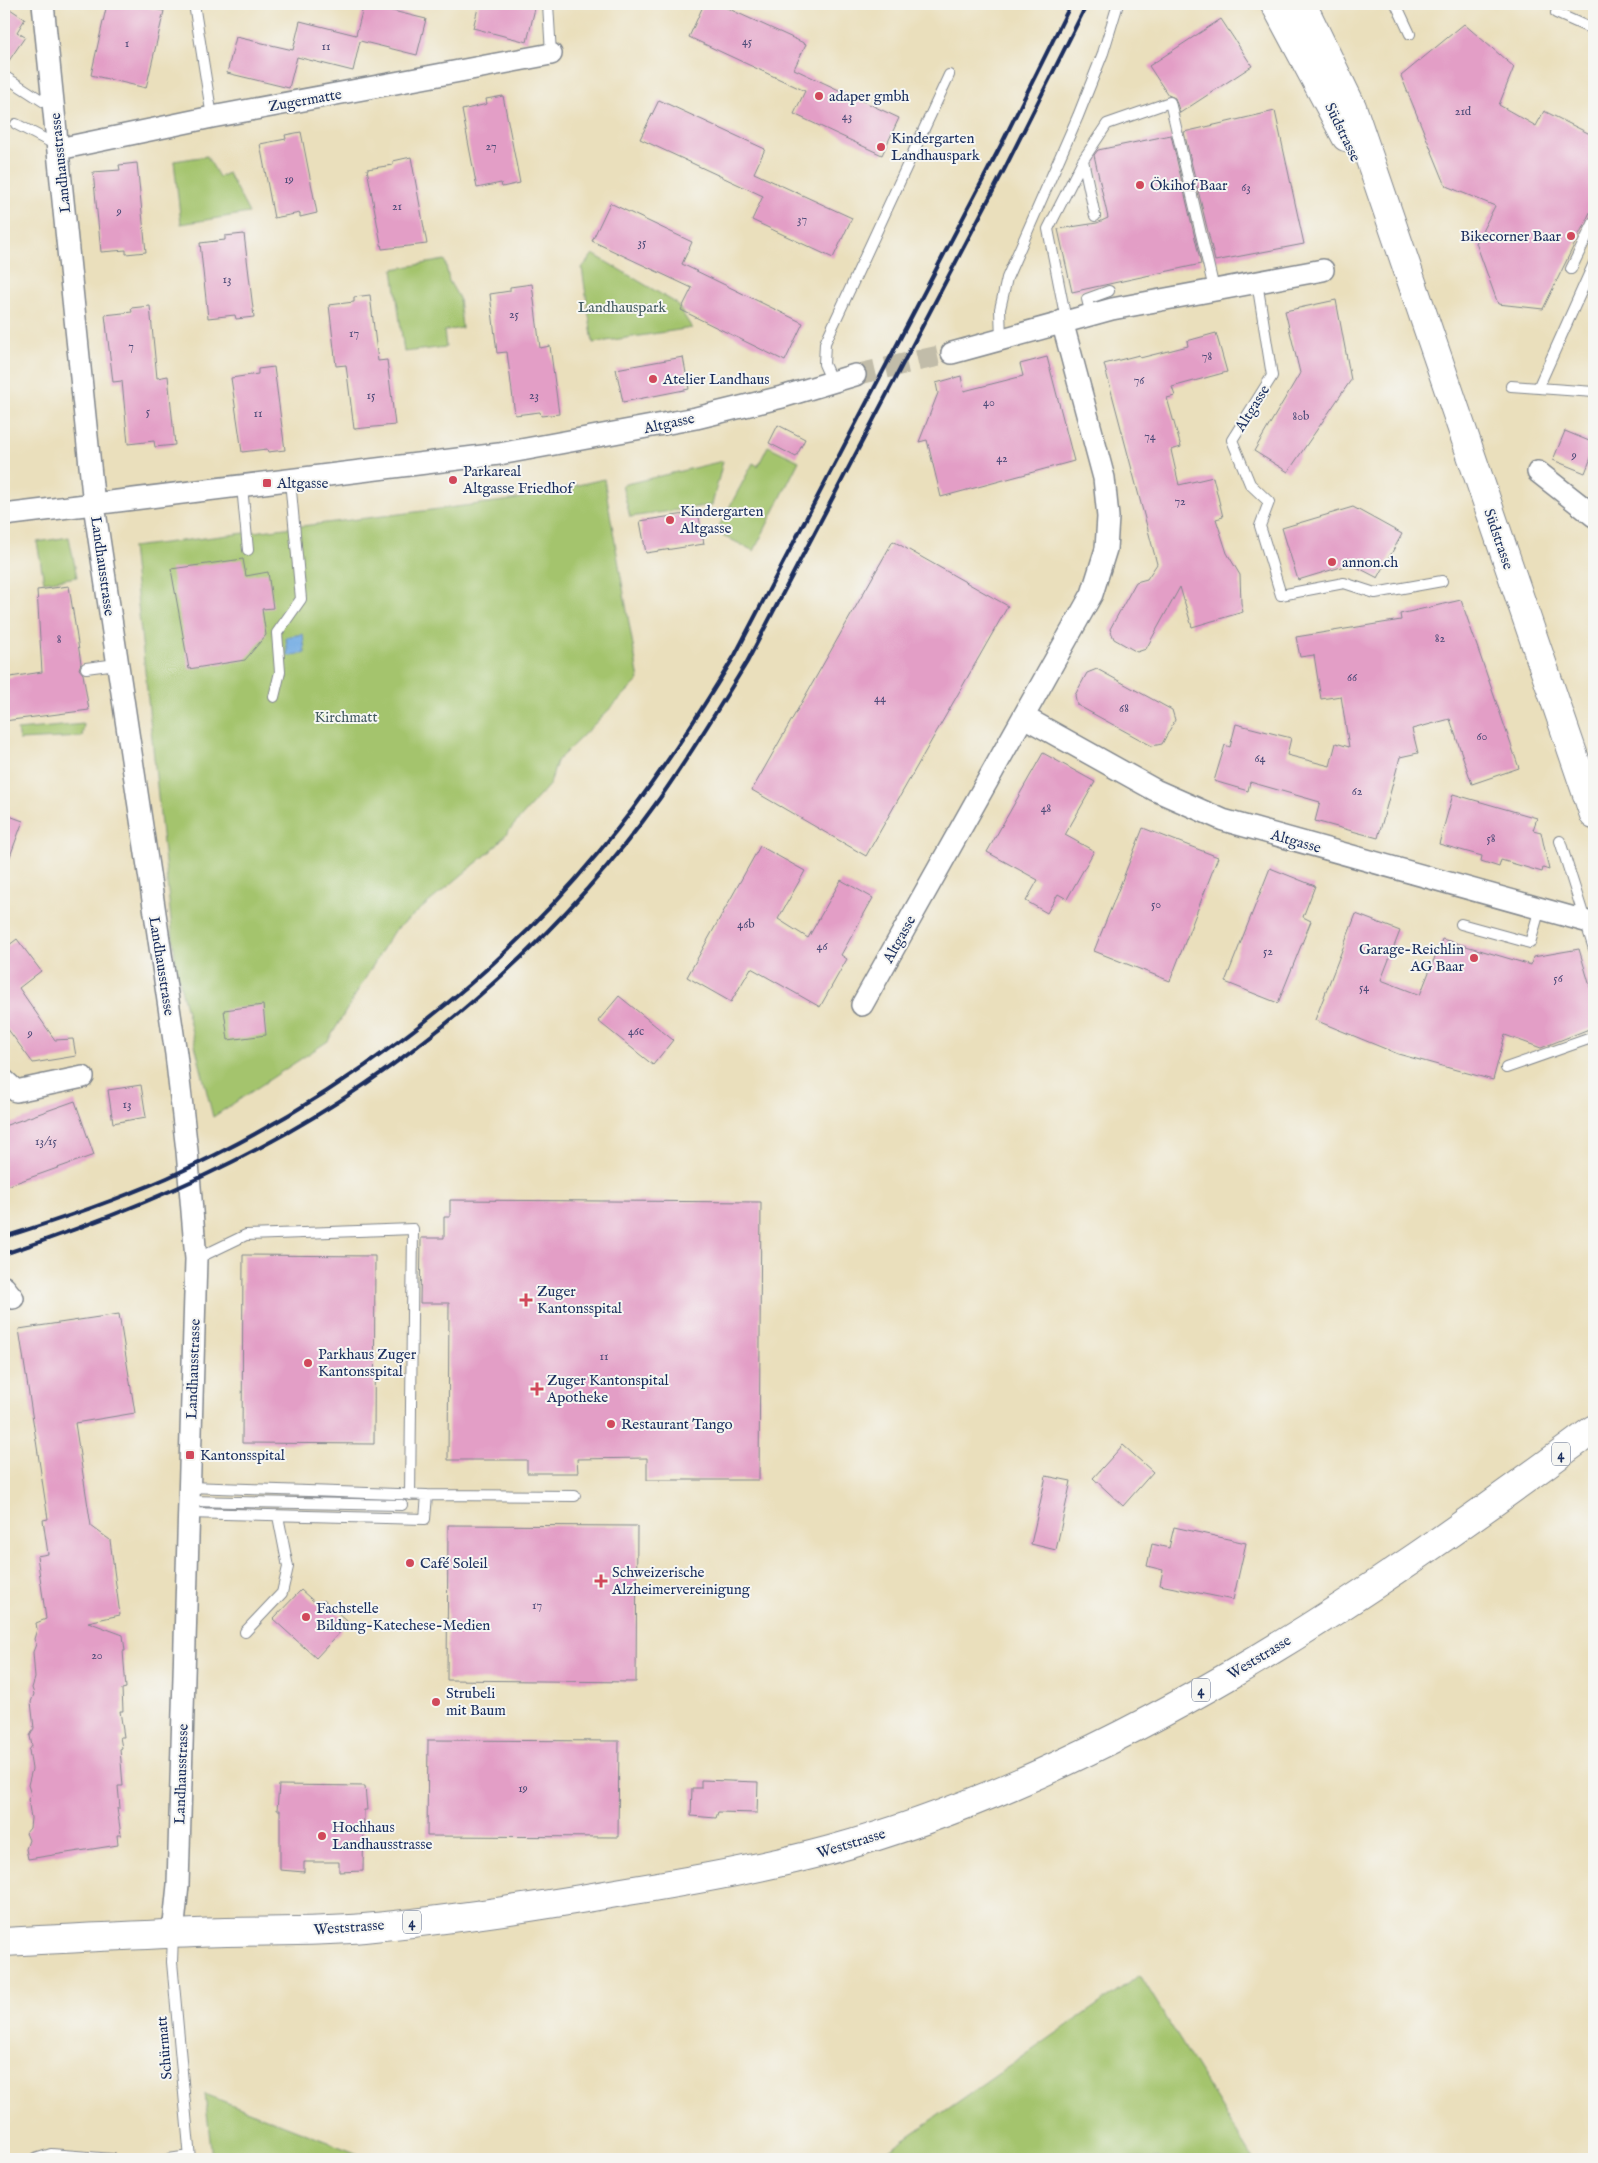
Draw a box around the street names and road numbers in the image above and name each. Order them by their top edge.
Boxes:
street label: Zugermatte [267,85,343,116]
street label: Südstrasse [1320,100,1365,165]
street label: Landhausstrasse [46,112,75,214]
street label: Altgasse [1230,381,1274,436]
street label: Altgasse [641,409,696,438]
street label: Südstrasse [1479,506,1518,572]
street label: Landhausstrasse [86,515,119,617]
street label: Altgasse [1268,825,1323,858]
street label: Altgasse [878,912,920,967]
street label: Landhausstrasse [144,915,179,1017]
street label: Landhausstrasse [182,1318,205,1420]
road number: 4 [1552,1442,1570,1466]
street label: Weststrasse [1224,1631,1295,1684]
road number: 4 [1192,1678,1210,1702]
street label: Landhausstrasse [170,1723,193,1825]
street label: Weststrasse [815,1824,888,1863]
road number: 4 [403,1910,421,1934]
street label: Weststrasse [313,1916,385,1939]
street label: Schürmatt [152,2015,177,2080]

